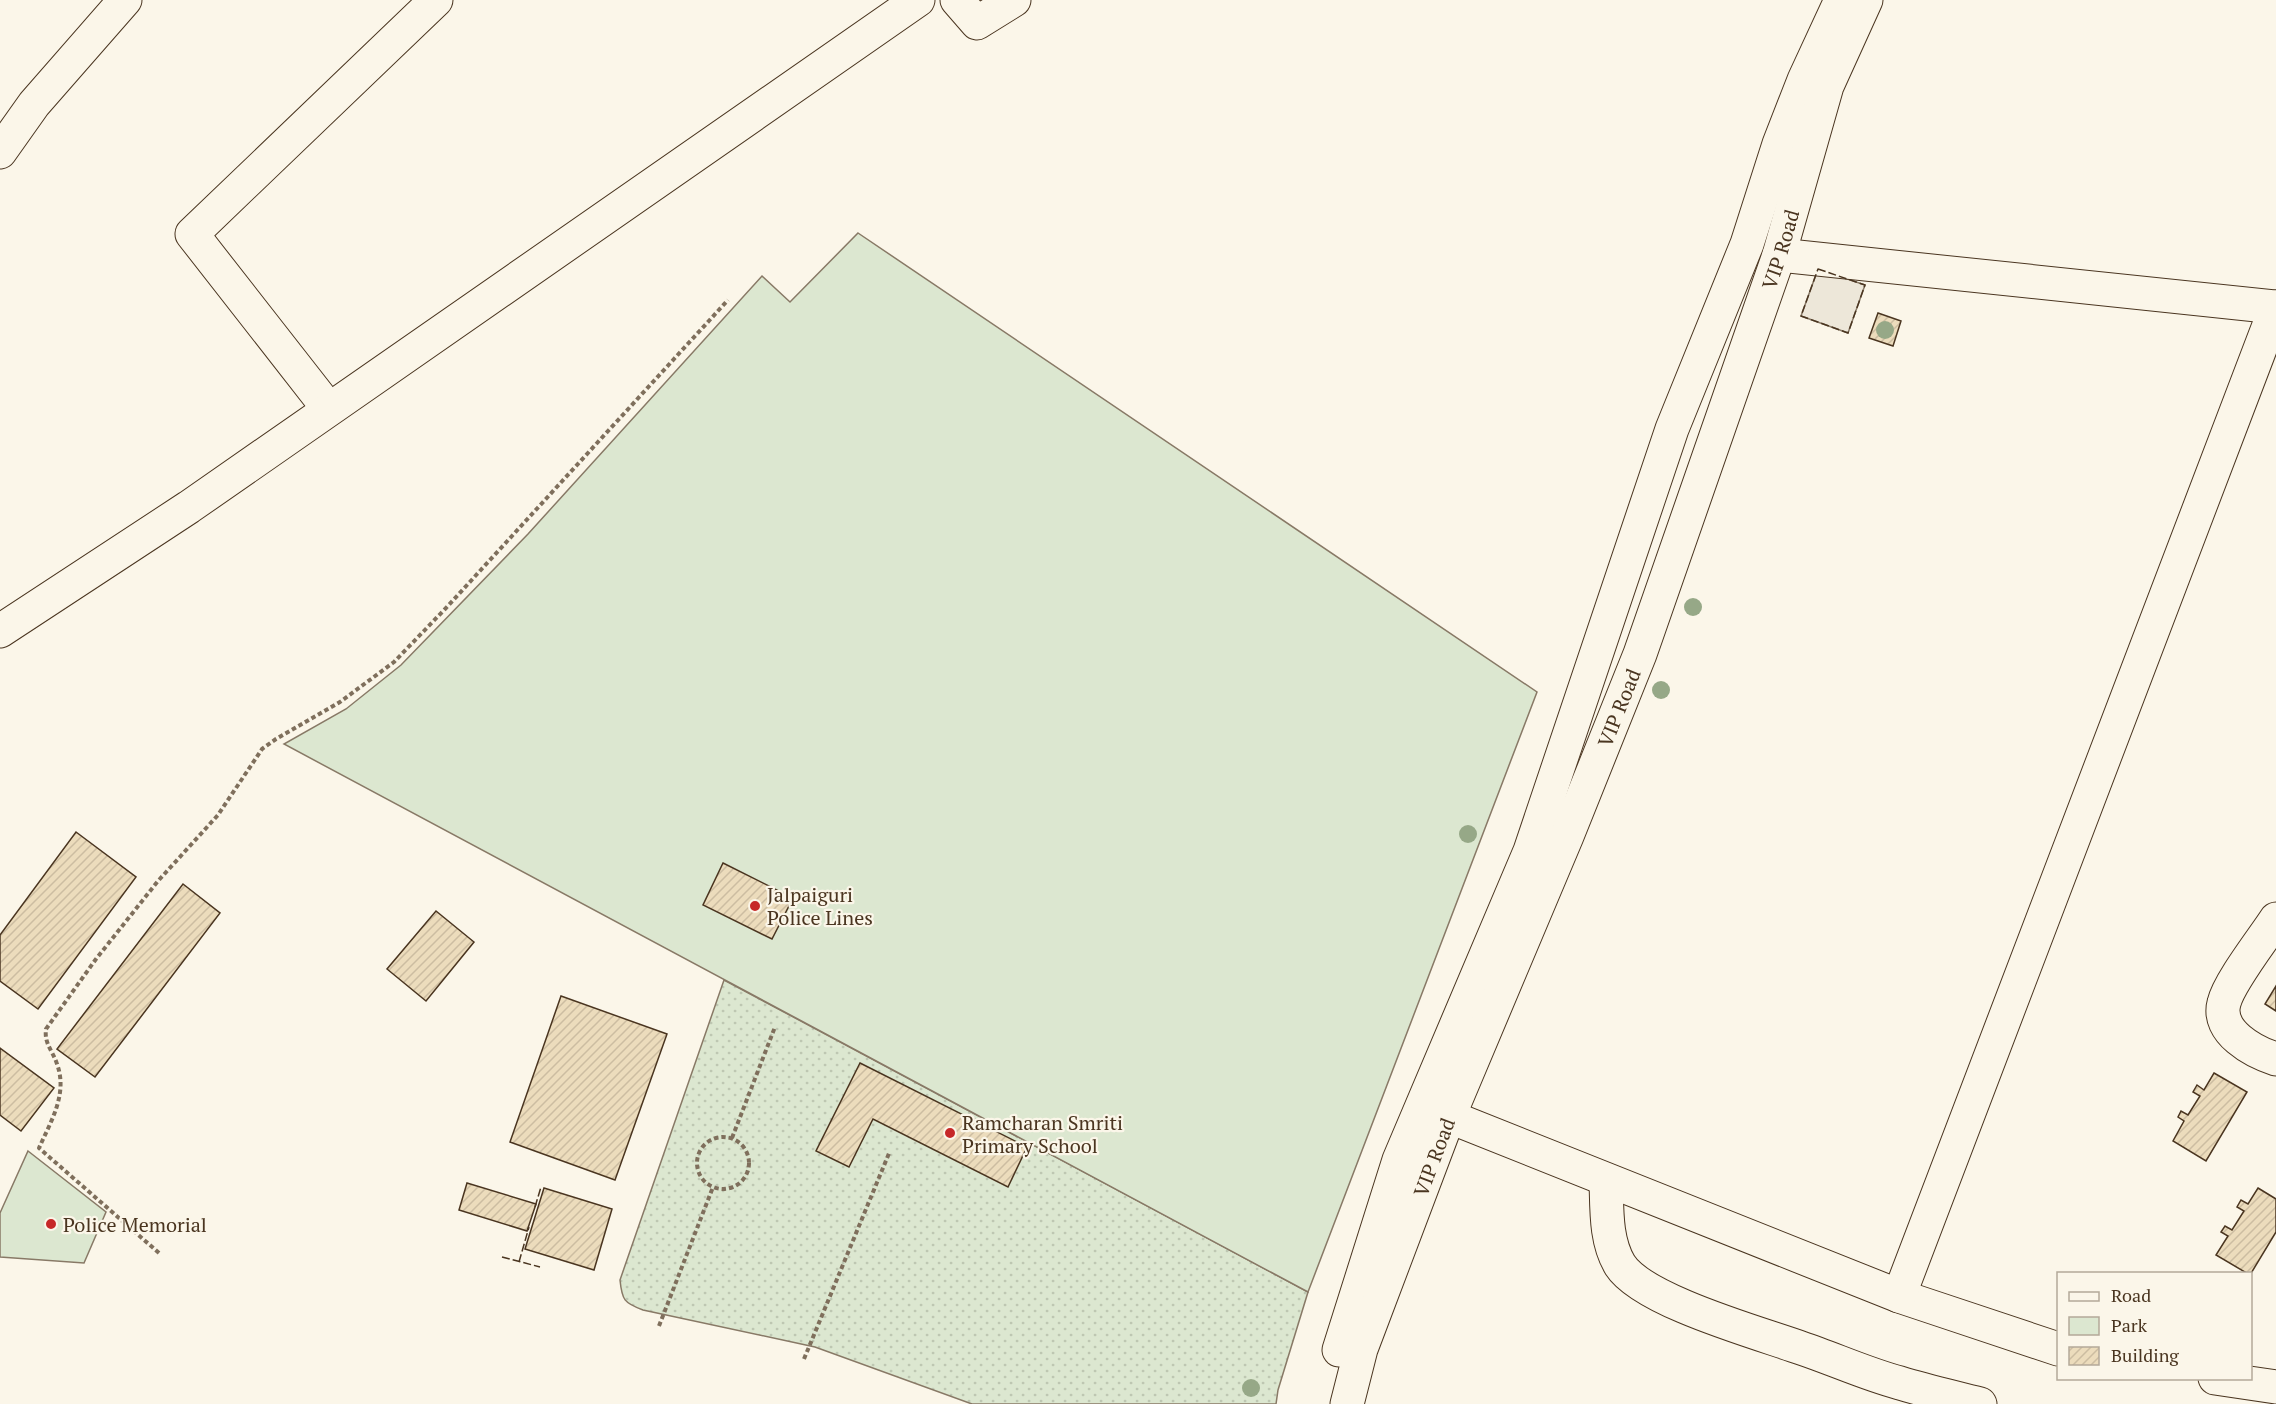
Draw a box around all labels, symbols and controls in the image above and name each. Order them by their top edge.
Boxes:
street label: VIP Road [1755,206,1805,293]
street label: VIP Road [1591,664,1646,751]
place label: Jalpaiguri Police Lines [767,881,873,931]
marker: Jalpaiguri Police Lines [748,899,762,913]
place label: Ramcharan Smriti Primary School [962,1109,1123,1159]
street label: VIP Road [1406,1114,1461,1200]
marker: Ramcharan Smriti Primary School [943,1126,957,1140]
place label: Police Memorial [63,1211,207,1238]
marker: Police Memorial [44,1217,58,1231]
legend [2057,1272,2252,1380]
text: Road [2111,1283,2151,1307]
text: Park [2111,1313,2148,1337]
text: Building [2111,1343,2179,1367]

